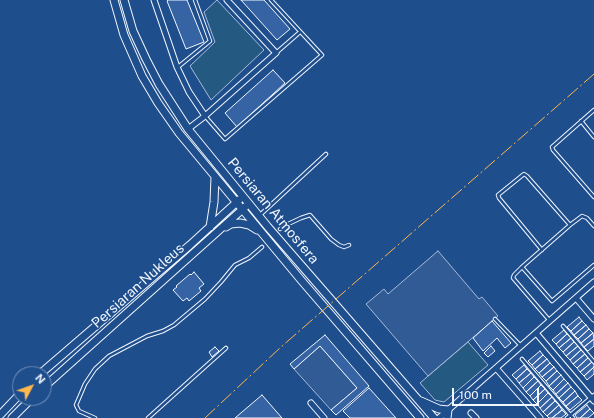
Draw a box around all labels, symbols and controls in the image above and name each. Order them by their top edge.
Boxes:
street label: Persiaran Atmosfera [224,155,322,267]
street label: Persiaran Nukleus [88,240,188,332]
north arrow [12,366,52,406]
text: N [33,372,48,386]
scale bar [454,380,541,406]
text: 100 m [459,388,492,402]

